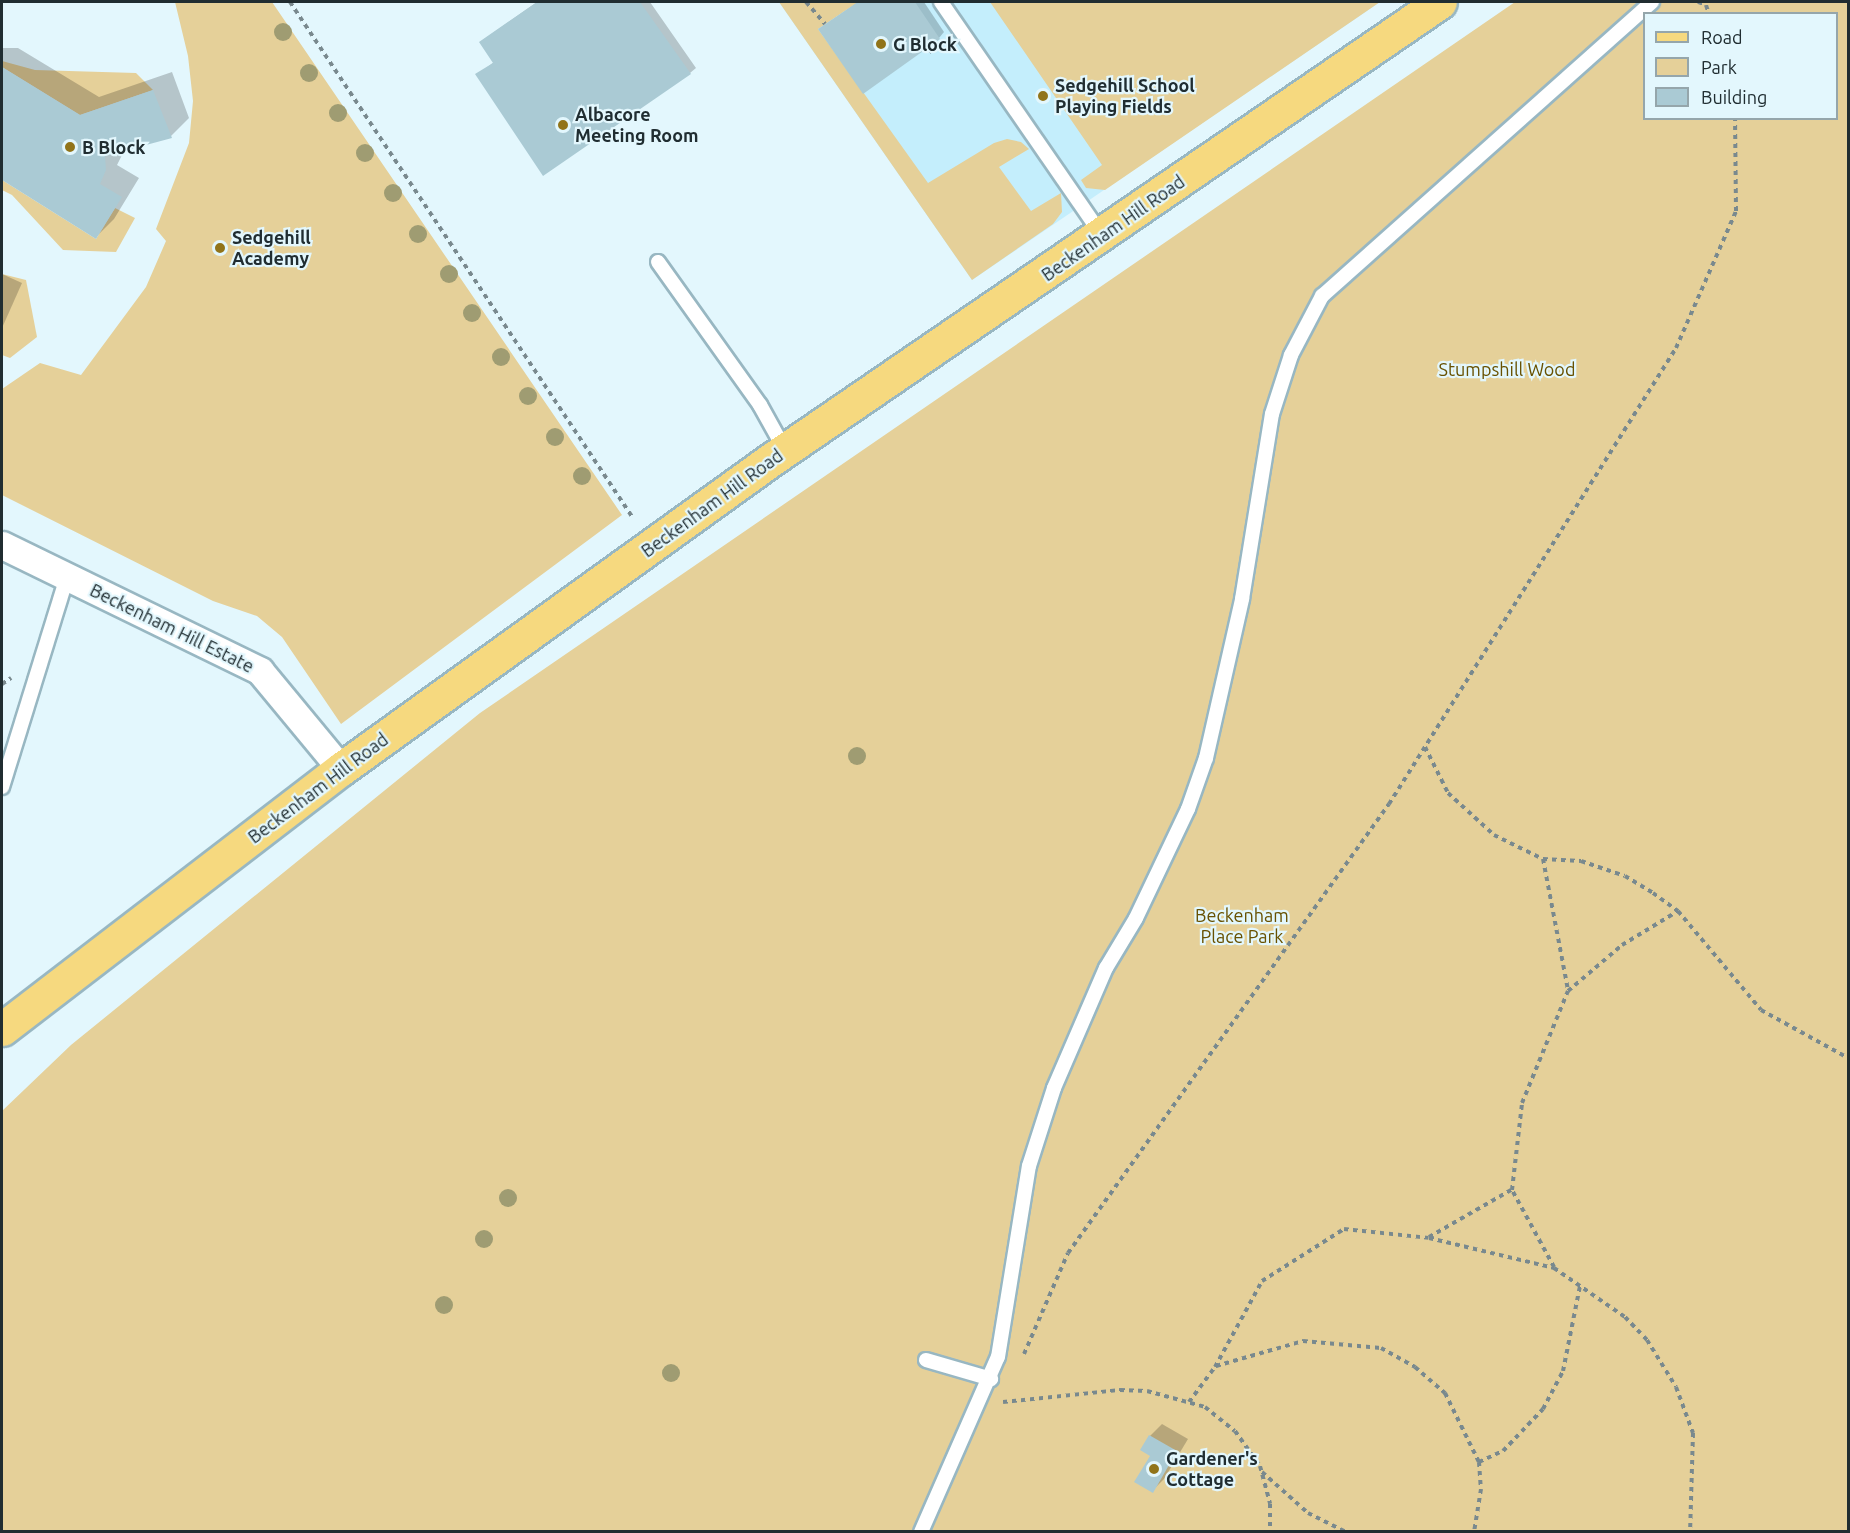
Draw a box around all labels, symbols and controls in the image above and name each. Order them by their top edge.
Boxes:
legend [1643,12,1838,120]
text: Road [1701,27,1743,47]
place label: G Block [893,33,957,55]
marker: G Block [874,37,888,51]
text: Park [1701,57,1737,77]
place label: Sedgehill School Playing Fields [1055,75,1195,118]
text: Building [1701,87,1767,107]
marker: Sedgehill School Playing Fields [1036,89,1050,103]
place label: Albacore Meeting Room [575,104,699,146]
marker: Albacore Meeting Room [556,118,570,132]
place label: B Block [82,136,145,158]
marker: B Block [63,140,77,154]
street label: Beckenham Hill Road [1037,170,1189,286]
place label: Sedgehill Academy [232,227,311,270]
marker: Sedgehill Academy [213,241,227,255]
park label: Stumpshill Wood [1439,358,1575,380]
street label: Beckenham Hill Road [637,444,787,562]
street label: Beckenham Hill Estate [87,579,257,677]
street label: Beckenham Hill Road [244,728,392,848]
park label: Beckenham Place Park [1195,905,1289,948]
place label: Gardener's Cottage [1166,1448,1258,1490]
marker: Gardener's Cottage [1147,1462,1161,1476]

